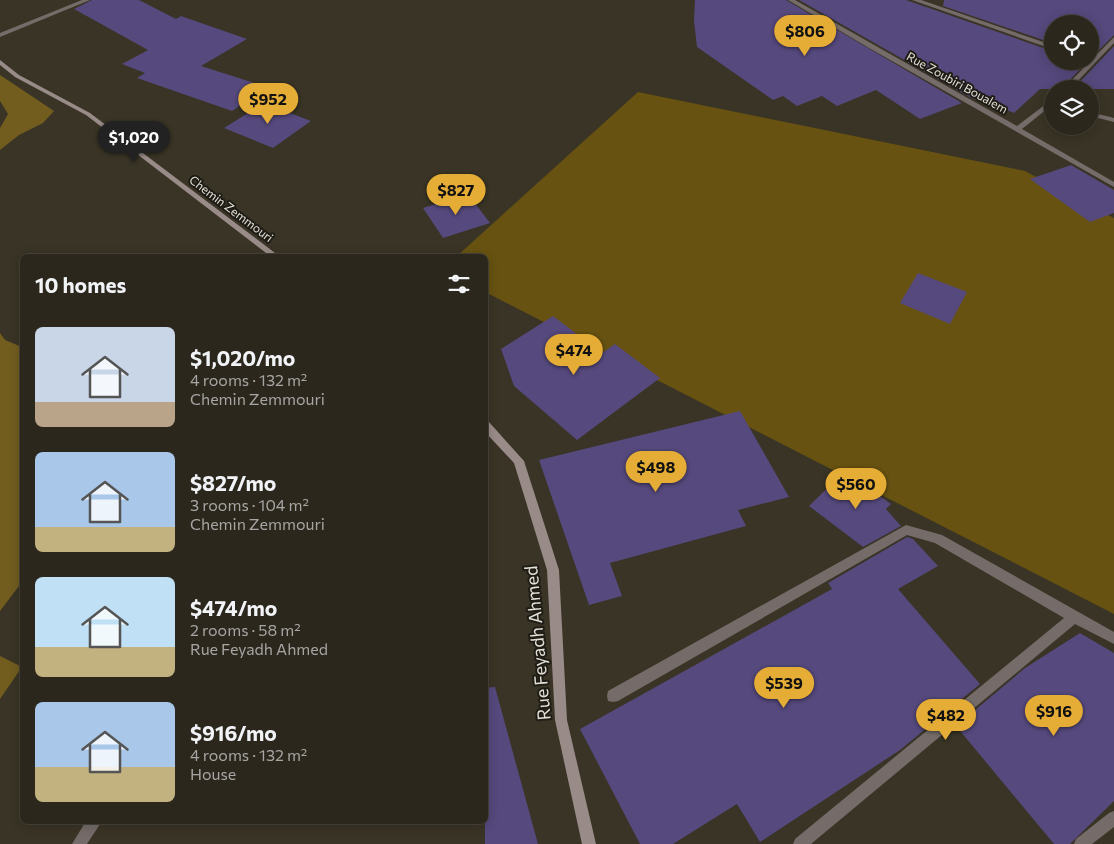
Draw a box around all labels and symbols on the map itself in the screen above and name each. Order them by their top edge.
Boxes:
pin: $806 [775,15,835,57]
street label: Rue Zoubiri Boualem [905,49,1010,116]
pin: $952 [238,82,298,125]
pin: $1,020 [93,120,175,163]
street label: Chemin Zemmouri [187,172,276,244]
pin: $827 [426,174,486,216]
pin: $474 [544,334,604,376]
pin: $498 [626,450,686,493]
pin: $560 [826,468,886,510]
street label: Rue Feyadh Ahmed [519,565,555,721]
pin: $539 [754,666,814,709]
pin: $916 [1024,694,1084,737]
pin: $482 [916,698,976,741]

